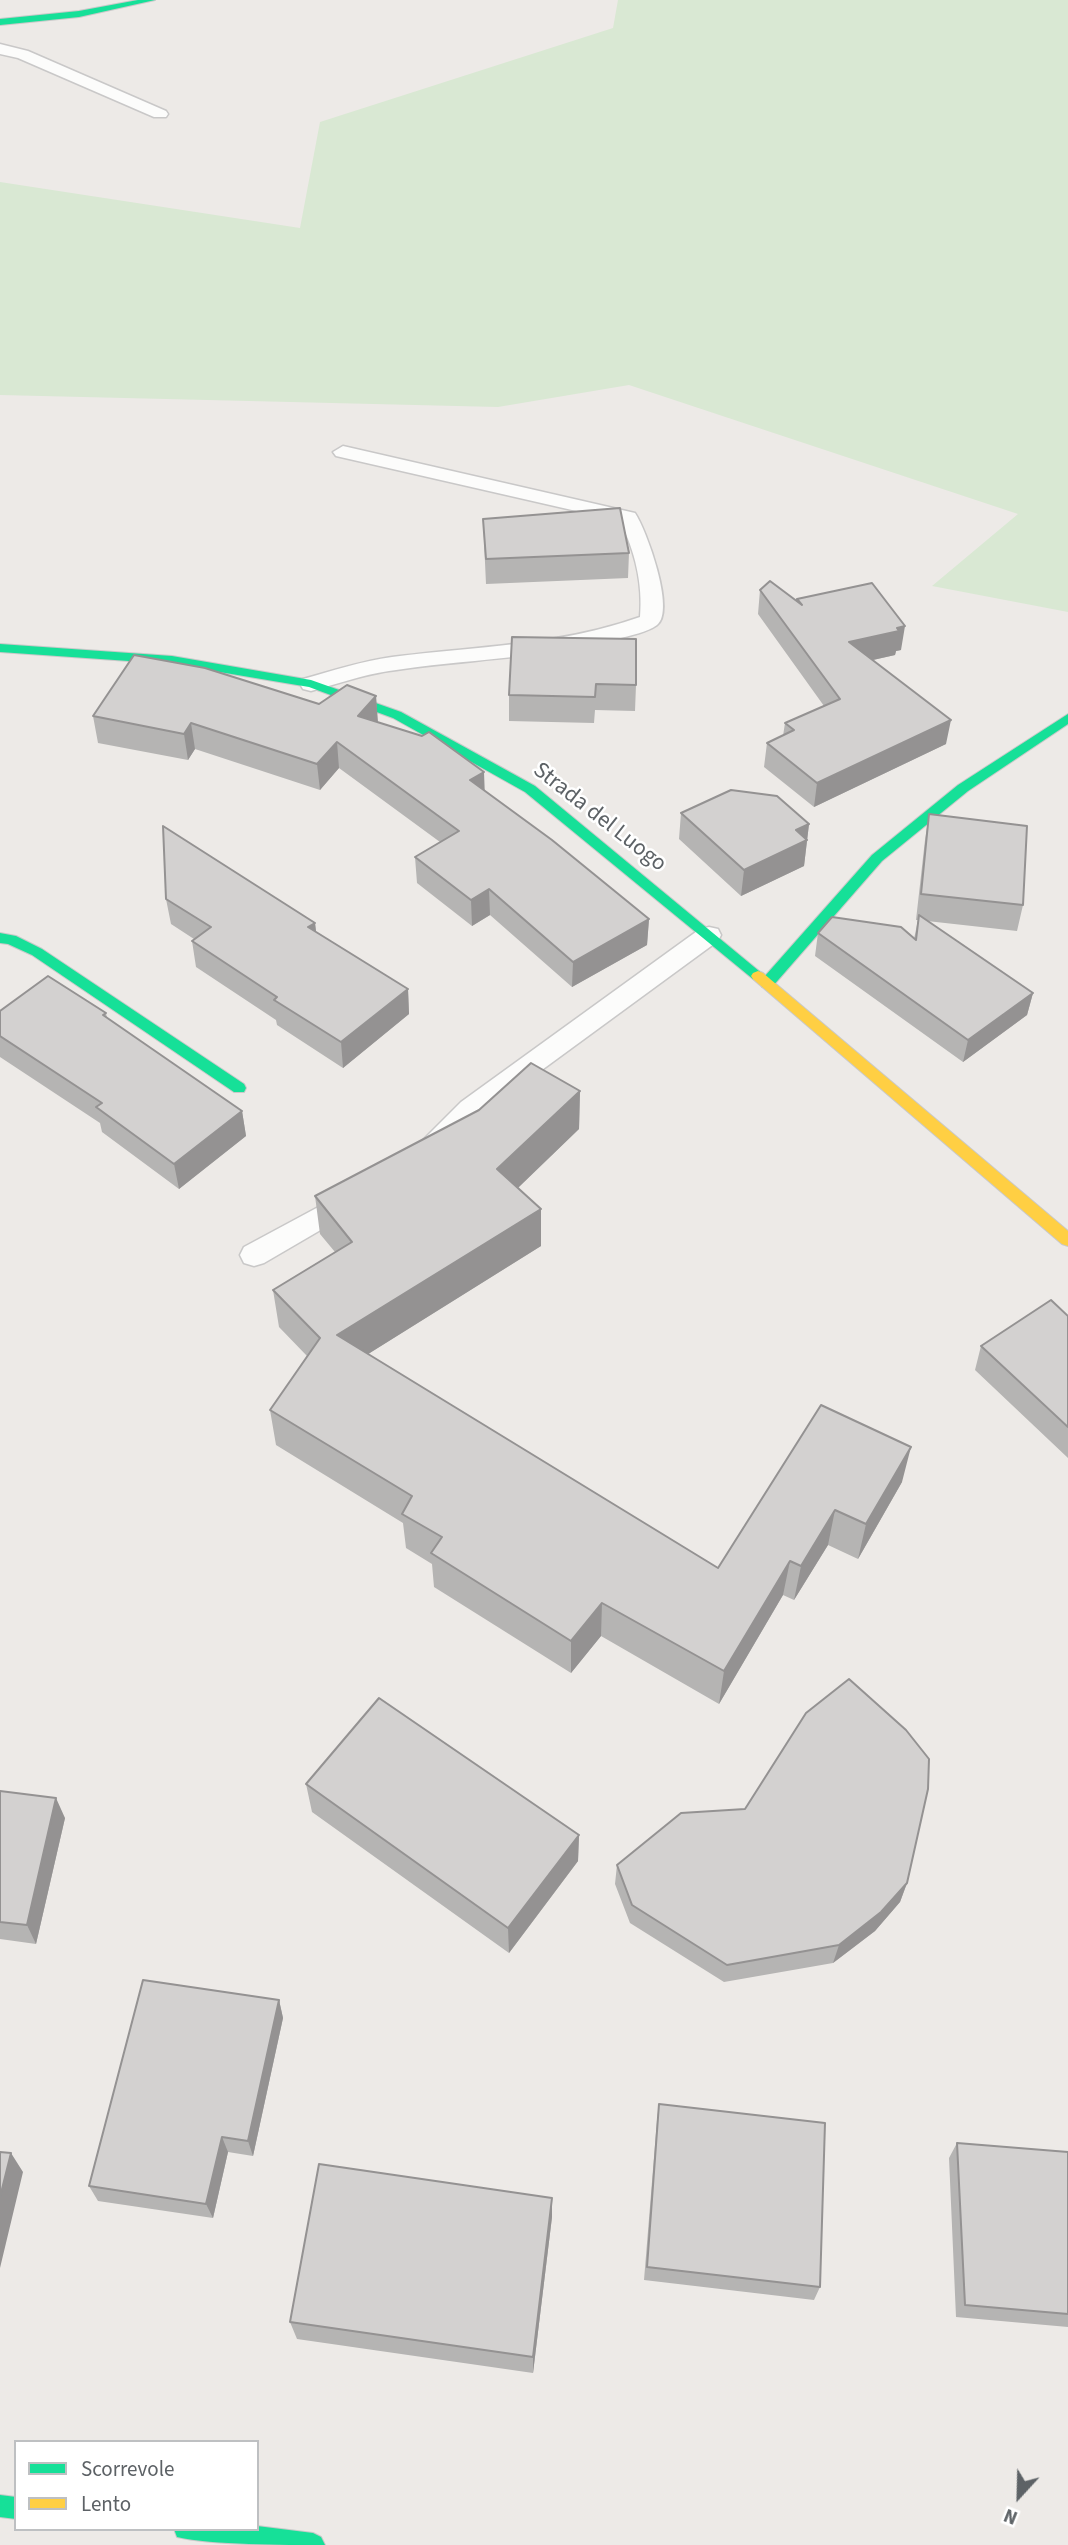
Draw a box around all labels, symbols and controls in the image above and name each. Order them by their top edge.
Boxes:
street label: Strada del Luogo [527,757,671,879]
legend [14,2440,259,2531]
text: Scorrevole [81,2454,175,2484]
north arrow [984,2461,1054,2531]
text: Lento [81,2489,131,2519]
text: N [1000,2501,1022,2531]

